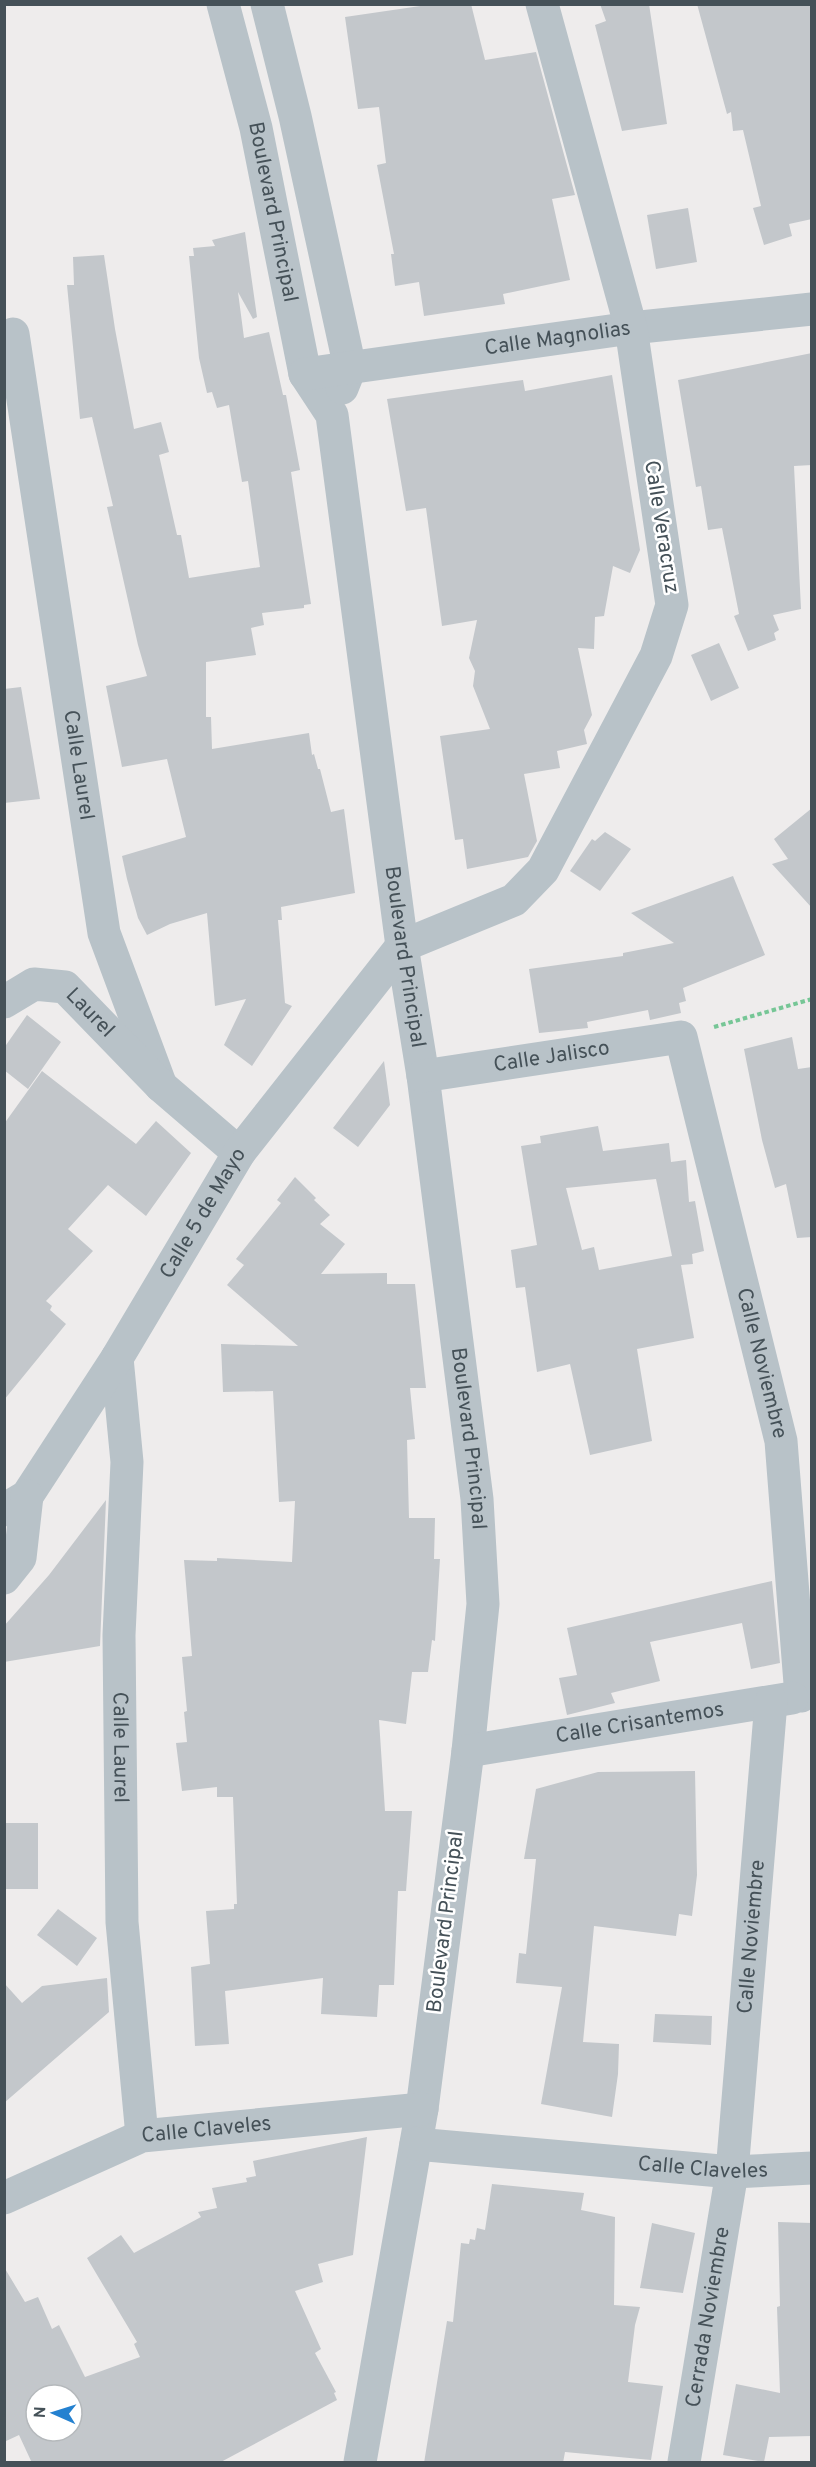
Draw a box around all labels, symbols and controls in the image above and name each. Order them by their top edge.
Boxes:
street label: Boulevard Principal [242,119,304,305]
street label: Calle Magnolias [483,315,632,362]
street label: Calle Veracruz [637,459,685,595]
street label: Calle Laurel [57,708,100,822]
street label: Boulevard Principal [378,864,432,1050]
street label: Laurel [60,982,120,1043]
street label: Calle Jalisco [492,1034,612,1079]
street label: Calle 5 de Mayo [154,1143,253,1284]
street label: Calle Noviembre [730,1285,793,1441]
street label: Boulevard Principal [444,1346,492,1530]
street label: Calle Laurel [106,1692,134,1803]
street label: Calle Crisantemos [554,1696,726,1750]
street label: Boulevard Principal [421,1829,471,2015]
street label: Calle Noviembre [732,1859,771,2015]
street label: Calle Claveles [140,2110,273,2149]
street label: Calle Claveles [637,2150,769,2186]
street label: Cerrada Noviembre [680,2225,736,2409]
north arrow [24,2383,84,2443]
text: N [31,2406,51,2419]

